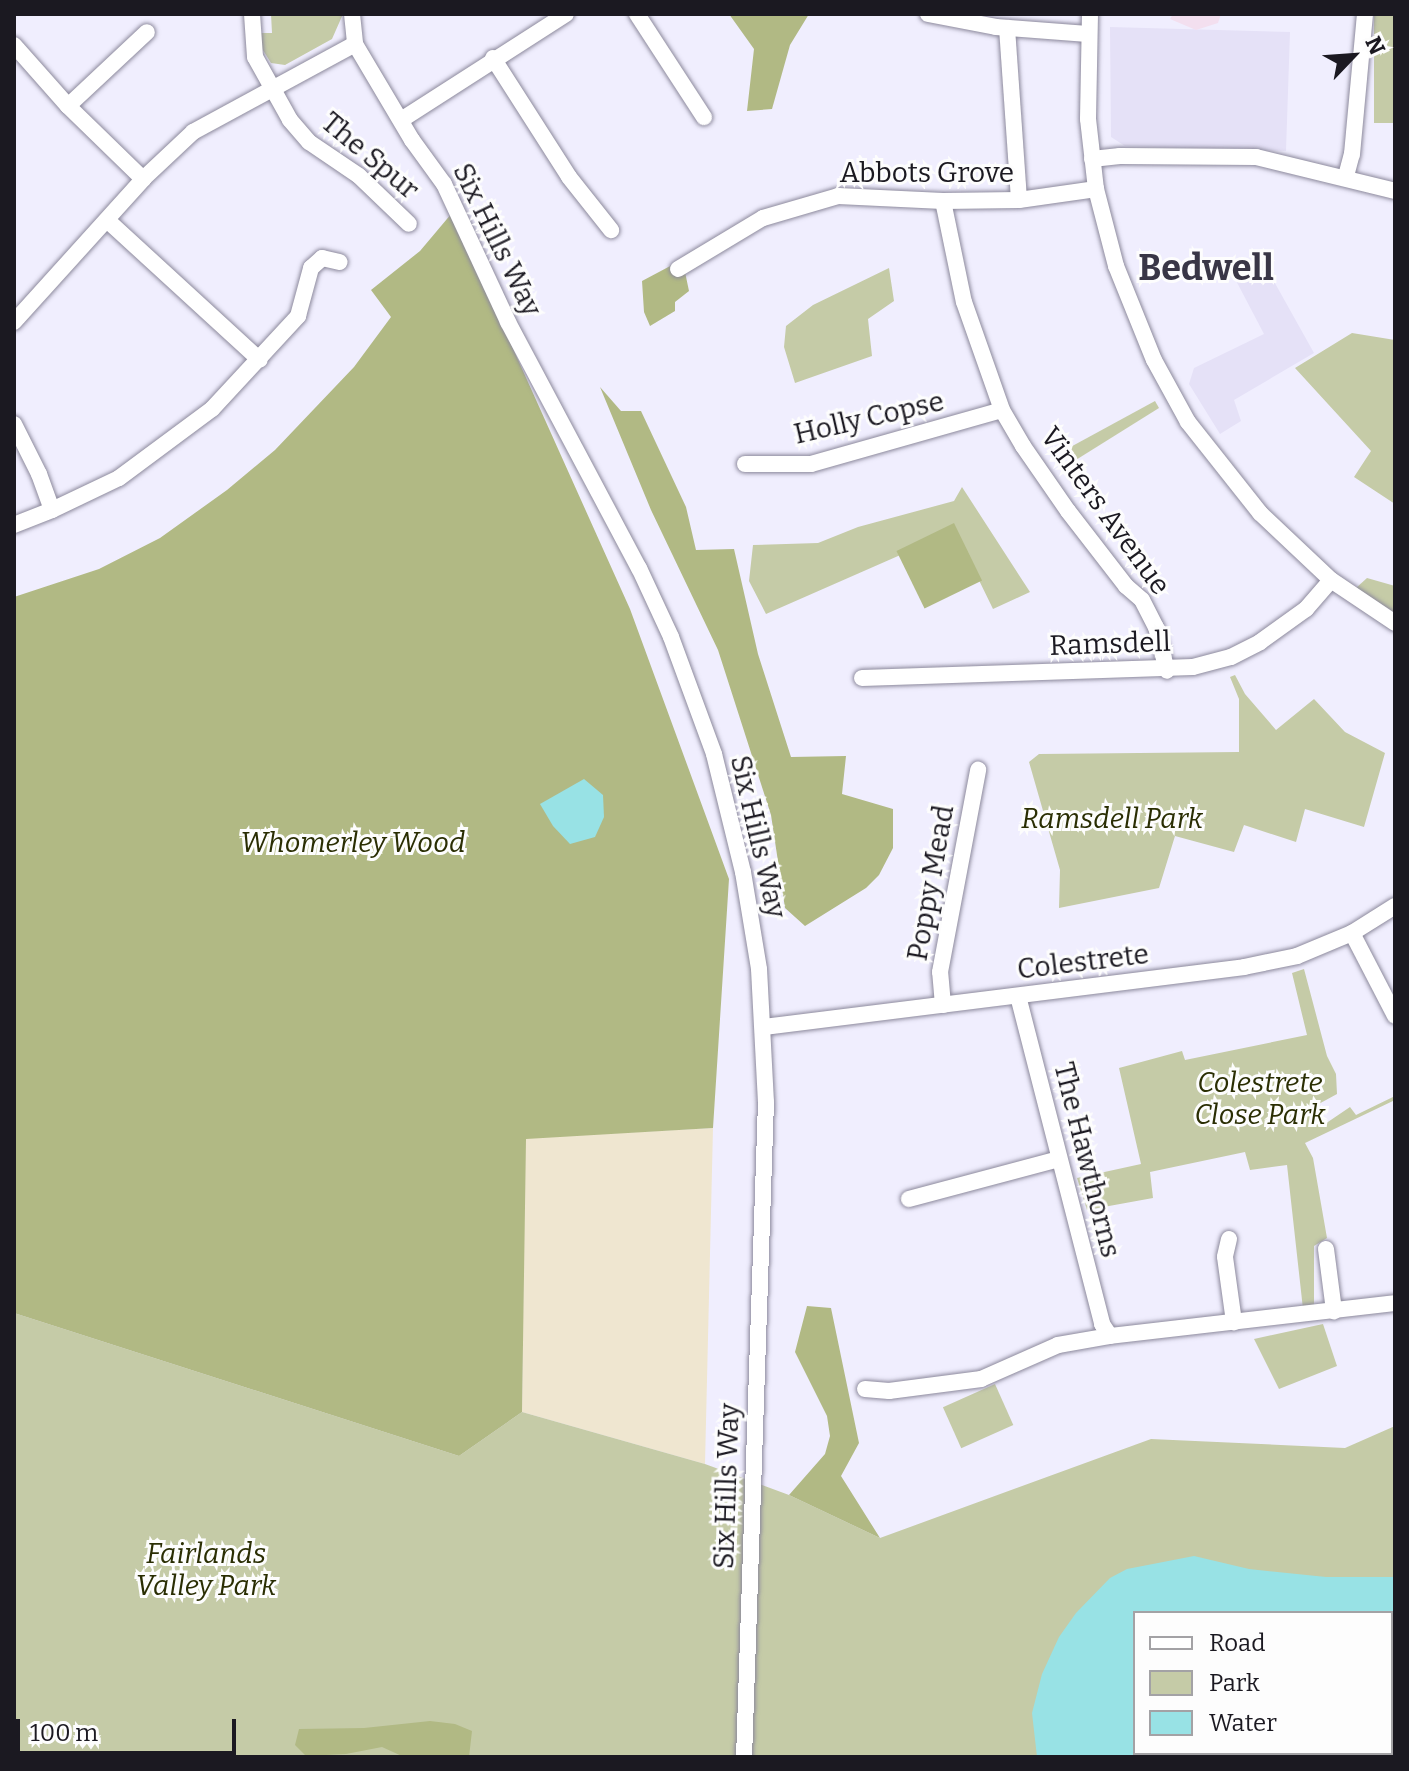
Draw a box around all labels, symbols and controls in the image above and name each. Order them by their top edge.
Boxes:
north arrow [1313,16,1393,96]
text: N [1359,32,1391,59]
street label: The Spur [314,106,426,206]
street label: Abbots Grove [840,156,1014,190]
street label: Six Hills Way [445,158,549,322]
district label: Bedwell [1138,247,1274,291]
street label: Holly Copse [791,384,947,452]
street label: Vinters Avenue [1033,421,1177,601]
street label: Ramsdell [1049,625,1171,663]
street label: Six Hills Way [723,752,793,922]
park label: Ramsdell Park [1021,802,1203,836]
street label: Poppy Mead [901,803,961,963]
park label: Whomerley Wood [241,826,465,860]
street label: Colestrete [1015,937,1151,987]
street label: The Hawthorns [1047,1059,1127,1261]
park label: Colestrete Close Park [1195,1066,1325,1132]
street label: Six Hills Way [707,1402,747,1570]
park label: Fairlands Valley Park [136,1537,276,1603]
legend [1133,1611,1393,1755]
text: Road [1209,1629,1265,1657]
text: Park [1209,1669,1260,1697]
scale bar [20,1703,240,1753]
text: Water [1209,1709,1277,1737]
text: 100 m [30,1719,98,1747]

